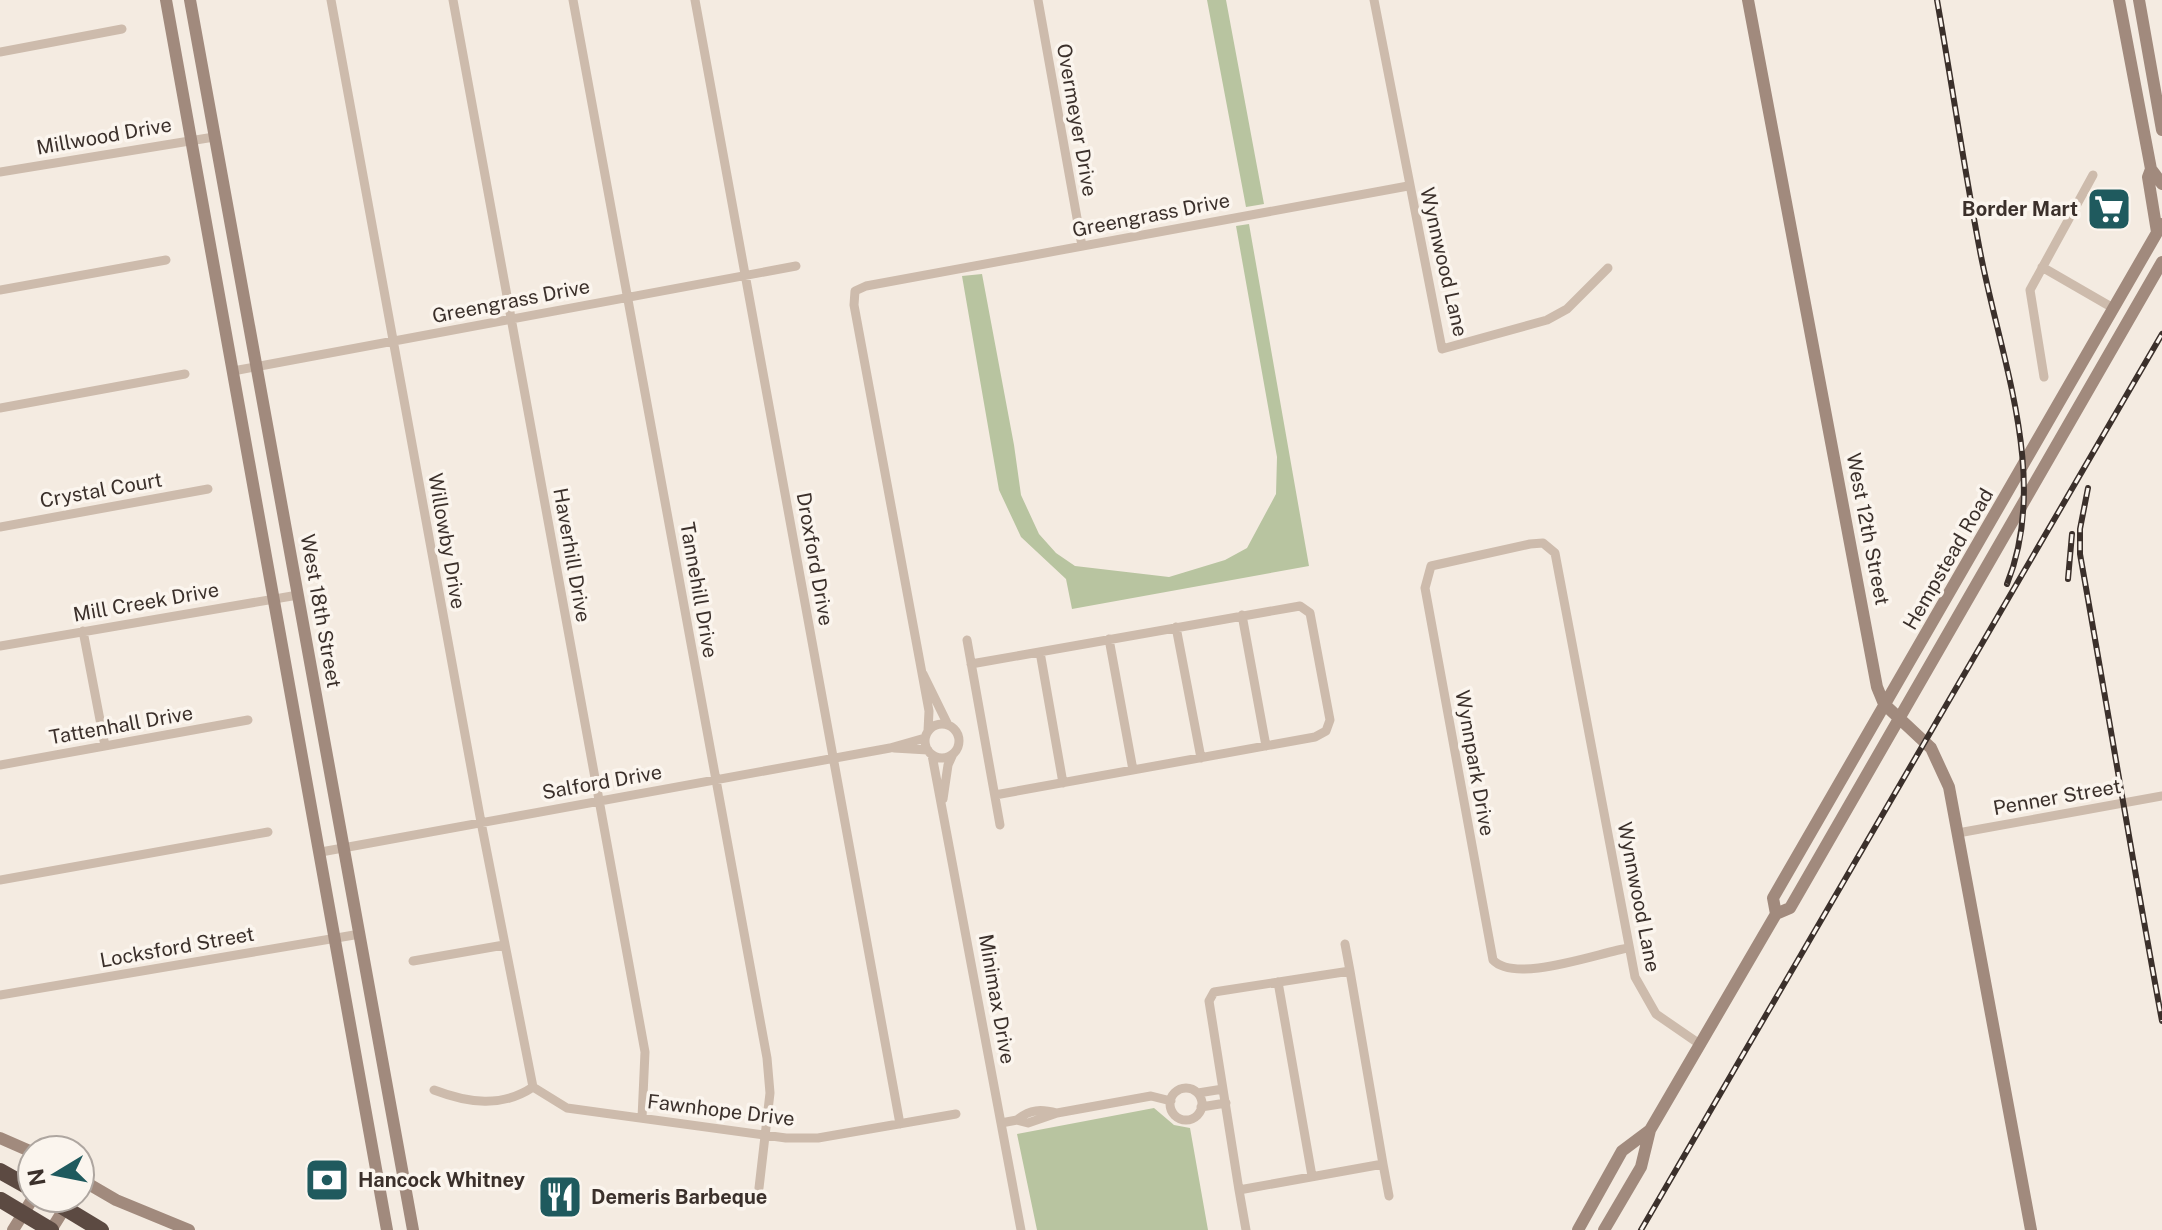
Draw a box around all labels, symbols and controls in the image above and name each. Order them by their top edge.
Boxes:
street label: Overmeyer Drive [1052,42,1102,198]
street label: Millwood Drive [35,112,173,160]
street label: Wynnwood Lane [1415,185,1473,339]
supermarket icon: Border Mart [2085,185,2133,233]
street label: Greengrass Drive [1070,188,1232,242]
place label: Border Mart [1962,197,2078,221]
street label: Greengrass Drive [430,274,592,328]
street label: West 12th Street [1841,451,1895,607]
street label: Crystal Court [38,467,164,513]
street label: Willowby Drive [423,471,471,611]
street label: Hempstead Road [1898,484,1998,634]
street label: Haverhill Drive [548,486,596,624]
street label: Droxford Drive [791,490,839,628]
street label: Tannehill Drive [675,520,723,660]
street label: West 18th Street [296,532,346,690]
street label: Mill Creek Drive [71,577,221,627]
street label: Wynnpark Drive [1450,688,1500,838]
street label: Tattenhall Drive [47,701,195,749]
street label: Salford Drive [540,760,664,804]
street label: Penner Street [1991,774,2123,820]
street label: Wynnwood Lane [1613,820,1665,974]
street label: Locksford Street [98,922,256,972]
street label: Minimax Drive [974,932,1020,1066]
street label: Fawnhope Drive [646,1089,796,1131]
north arrow [16,1134,96,1214]
bank icon: Hancock Whitney [303,1156,351,1204]
text: N [22,1167,51,1188]
place label: Hancock Whitney [358,1168,525,1192]
restaurant icon: Demeris Barbeque [536,1173,584,1221]
place label: Demeris Barbeque [591,1185,767,1209]

